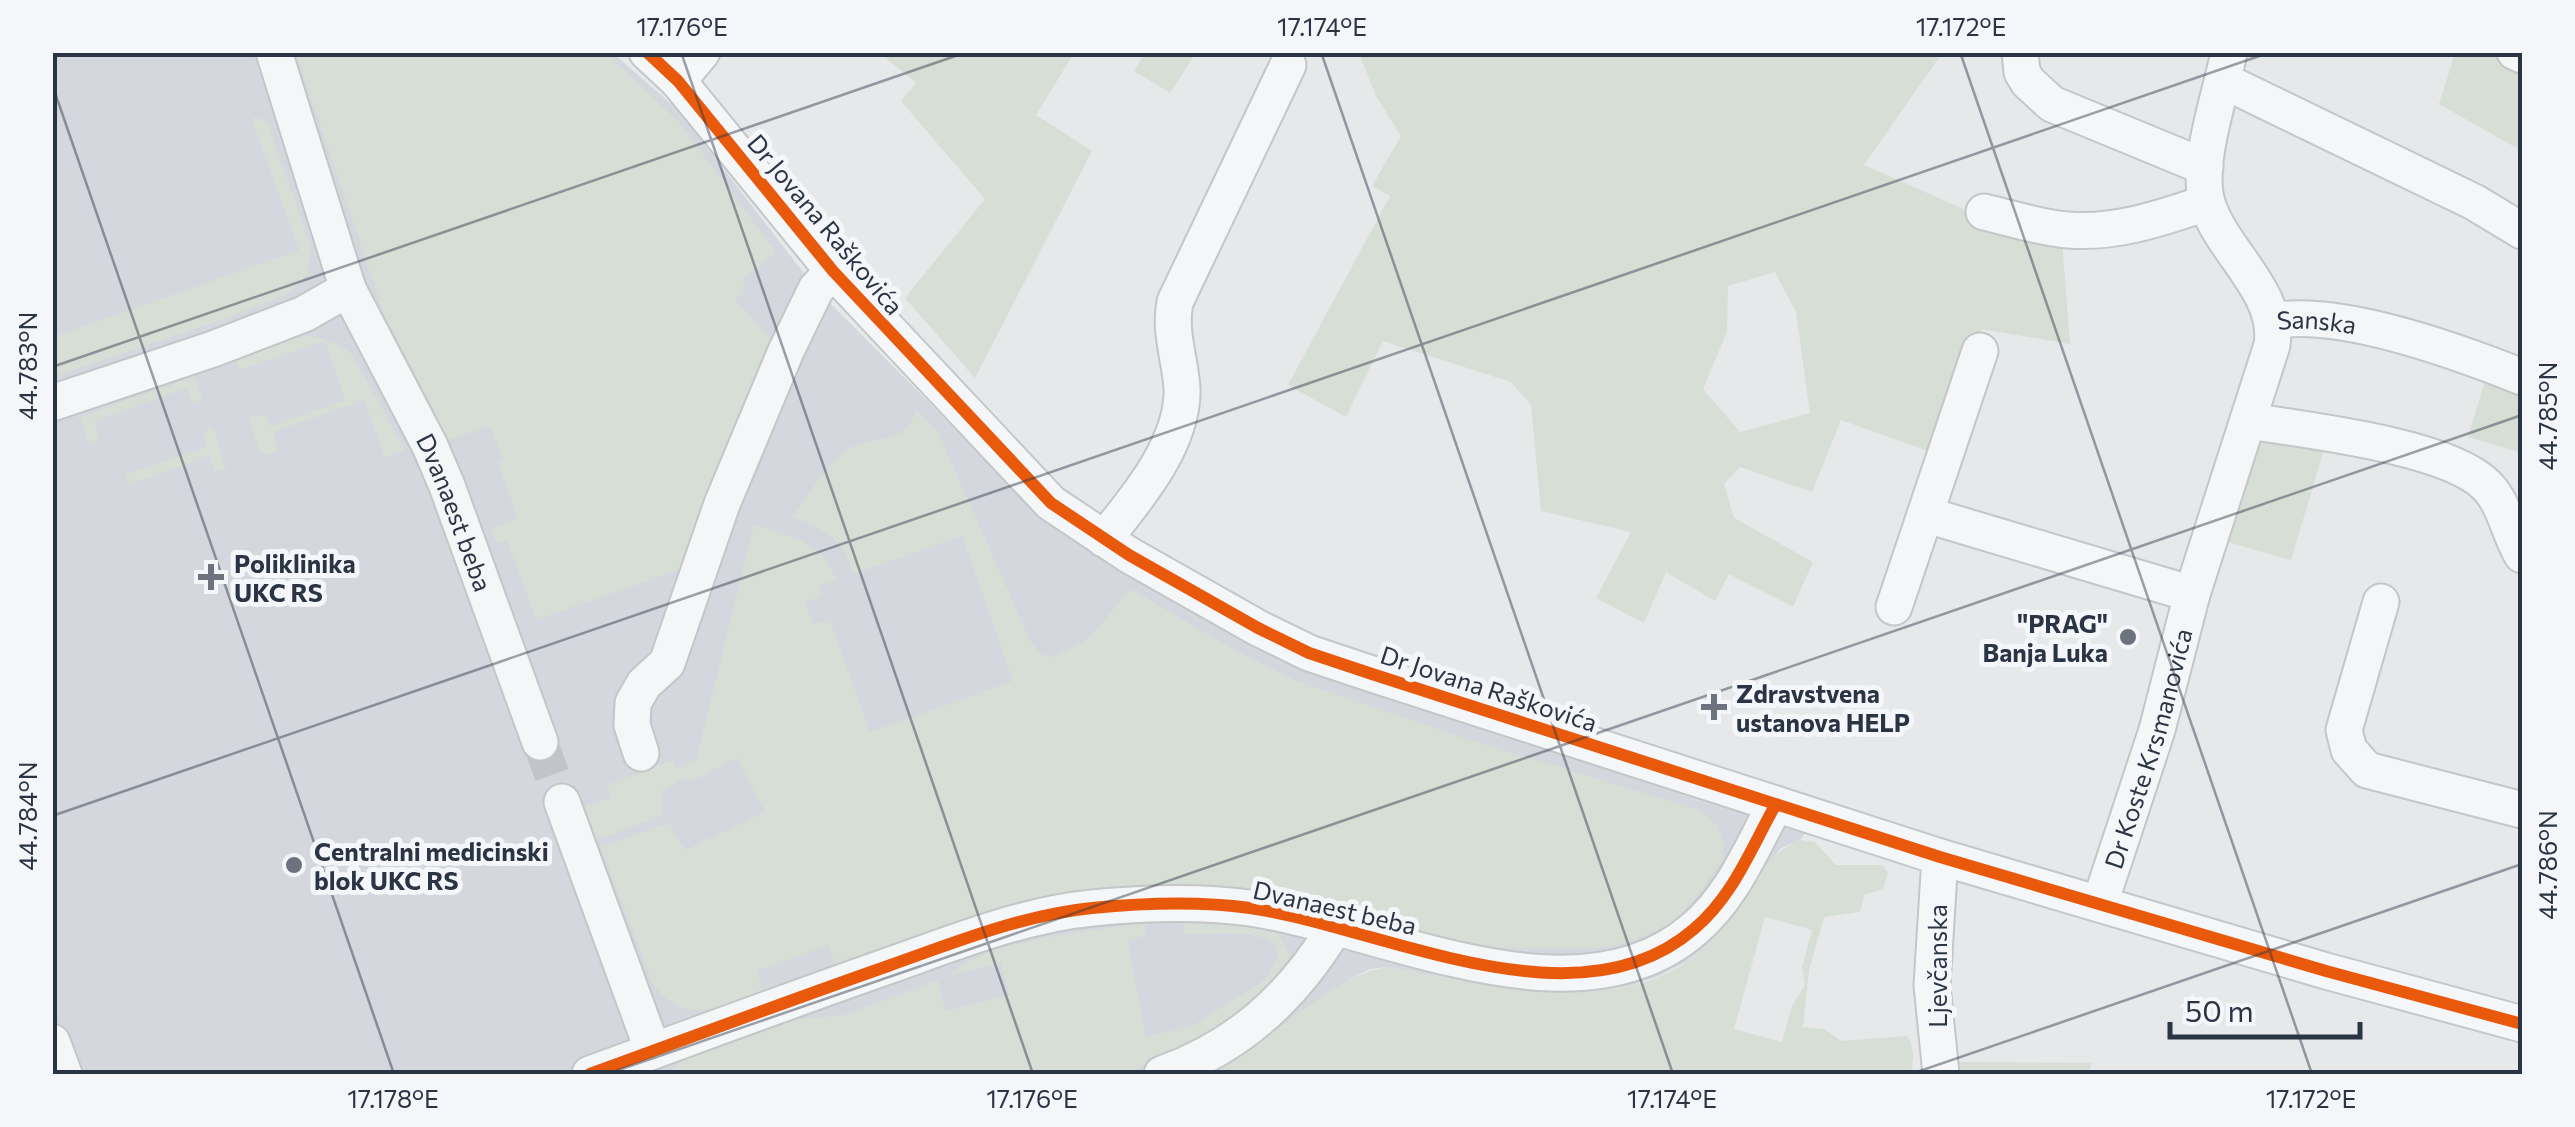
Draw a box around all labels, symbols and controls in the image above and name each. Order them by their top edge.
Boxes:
text: 17.176°E [636,11,728,41]
text: 17.174°E [1277,11,1367,41]
text: 17.172°E [1916,11,2006,41]
street label: Dr Jovana Raškovića [742,128,910,320]
street label: Sanska [2275,304,2359,340]
text: 44.783°N [12,312,42,420]
text: 44.785°N [2532,362,2562,470]
street label: Dvanaest beba [411,428,499,595]
place label: Poliklinika UKC RS [234,548,356,607]
marker: Poliklinika UKC RS [198,564,224,590]
place label: "PRAG" Banja Luka [1983,608,2108,667]
street label: Dr Koste Krsmanovića [2097,625,2198,872]
marker: "PRAG" Banja Luka [2117,626,2139,648]
street label: Dr Jovana Raškovića [1377,639,1601,737]
place label: Zdravstvena ustanova HELP [1736,678,1910,737]
marker: Zdravstvena ustanova HELP [1701,694,1727,720]
text: 44.784°N [12,761,42,871]
text: 44.786°N [2532,810,2562,920]
place label: Centralni medicinski blok UKC RS [314,836,549,895]
marker: Centralni medicinski blok UKC RS [283,854,305,876]
street label: Dvanaest beba [1250,874,1420,940]
street label: Ljevčanska [1922,904,1952,1028]
scale bar [2170,977,2360,1039]
text: 50 m [2185,991,2254,1028]
text: 17.178°E [347,1083,439,1113]
text: 17.176°E [986,1083,1078,1113]
text: 17.174°E [1627,1083,1717,1113]
text: 17.172°E [2266,1083,2356,1113]

